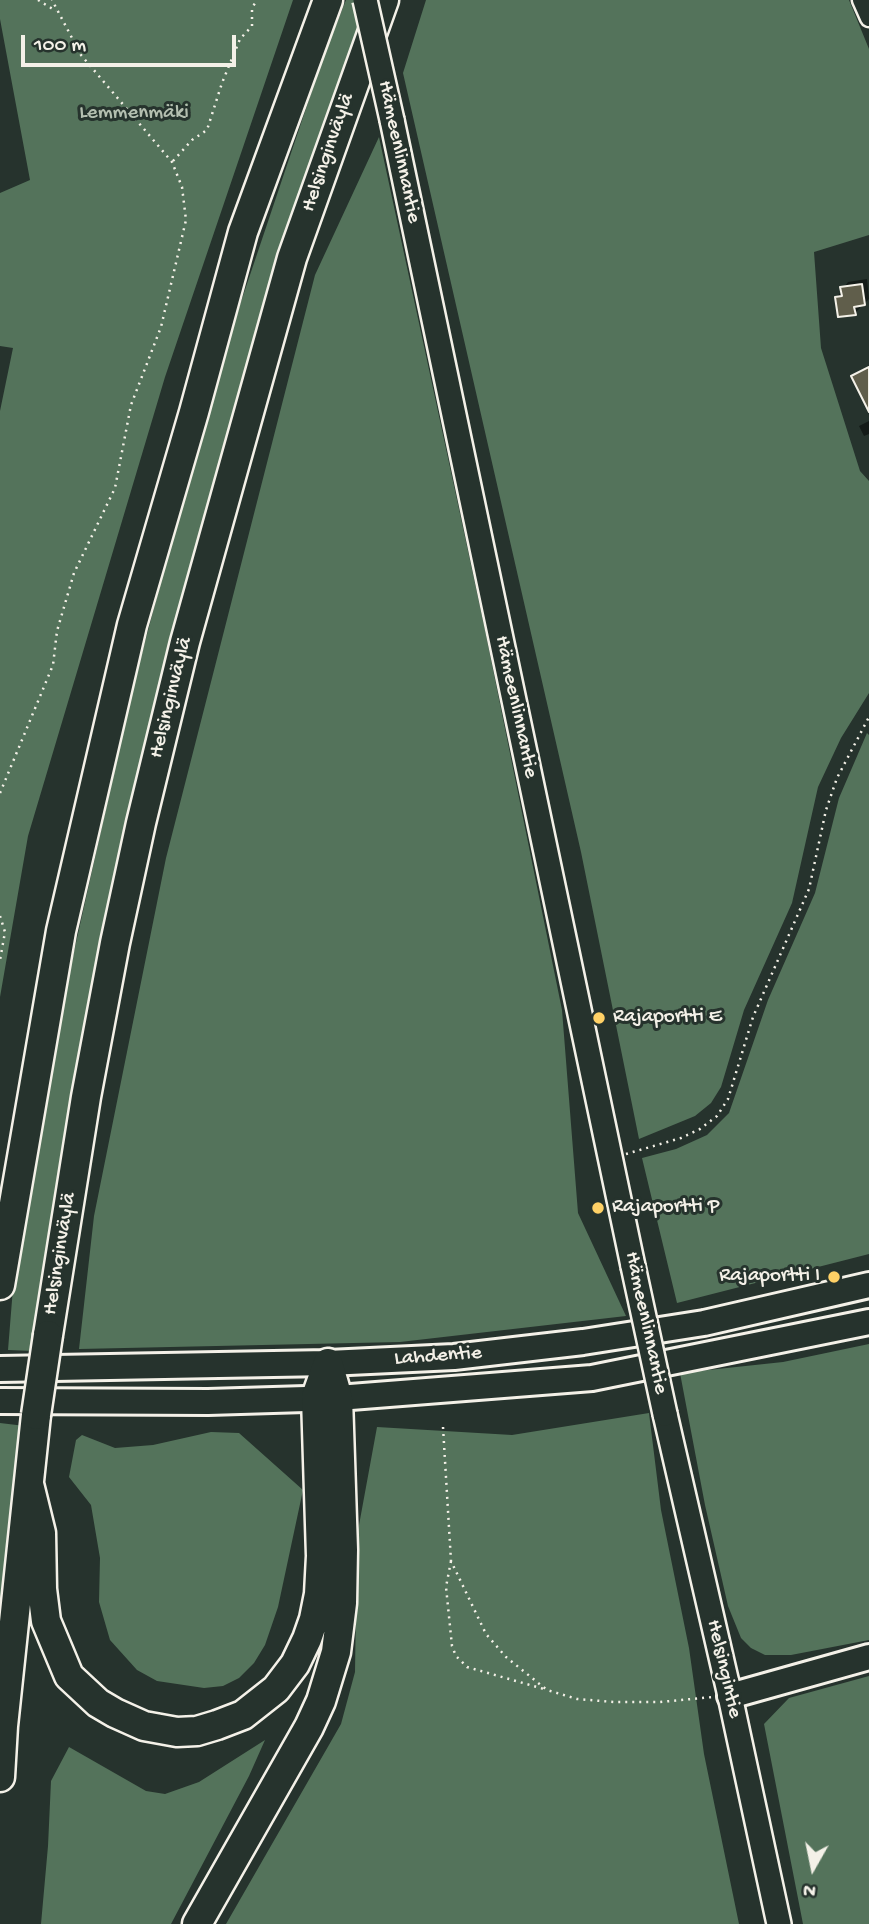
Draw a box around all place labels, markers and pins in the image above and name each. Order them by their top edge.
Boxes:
place label: Rajaportti E [613,1005,722,1031]
marker: Rajaportti E [591,1010,607,1026]
place label: Rajaportti P [612,1195,719,1221]
marker: Rajaportti P [590,1200,606,1216]
place label: Rajaportti I [719,1264,820,1290]
marker: Rajaportti I [826,1269,842,1285]

